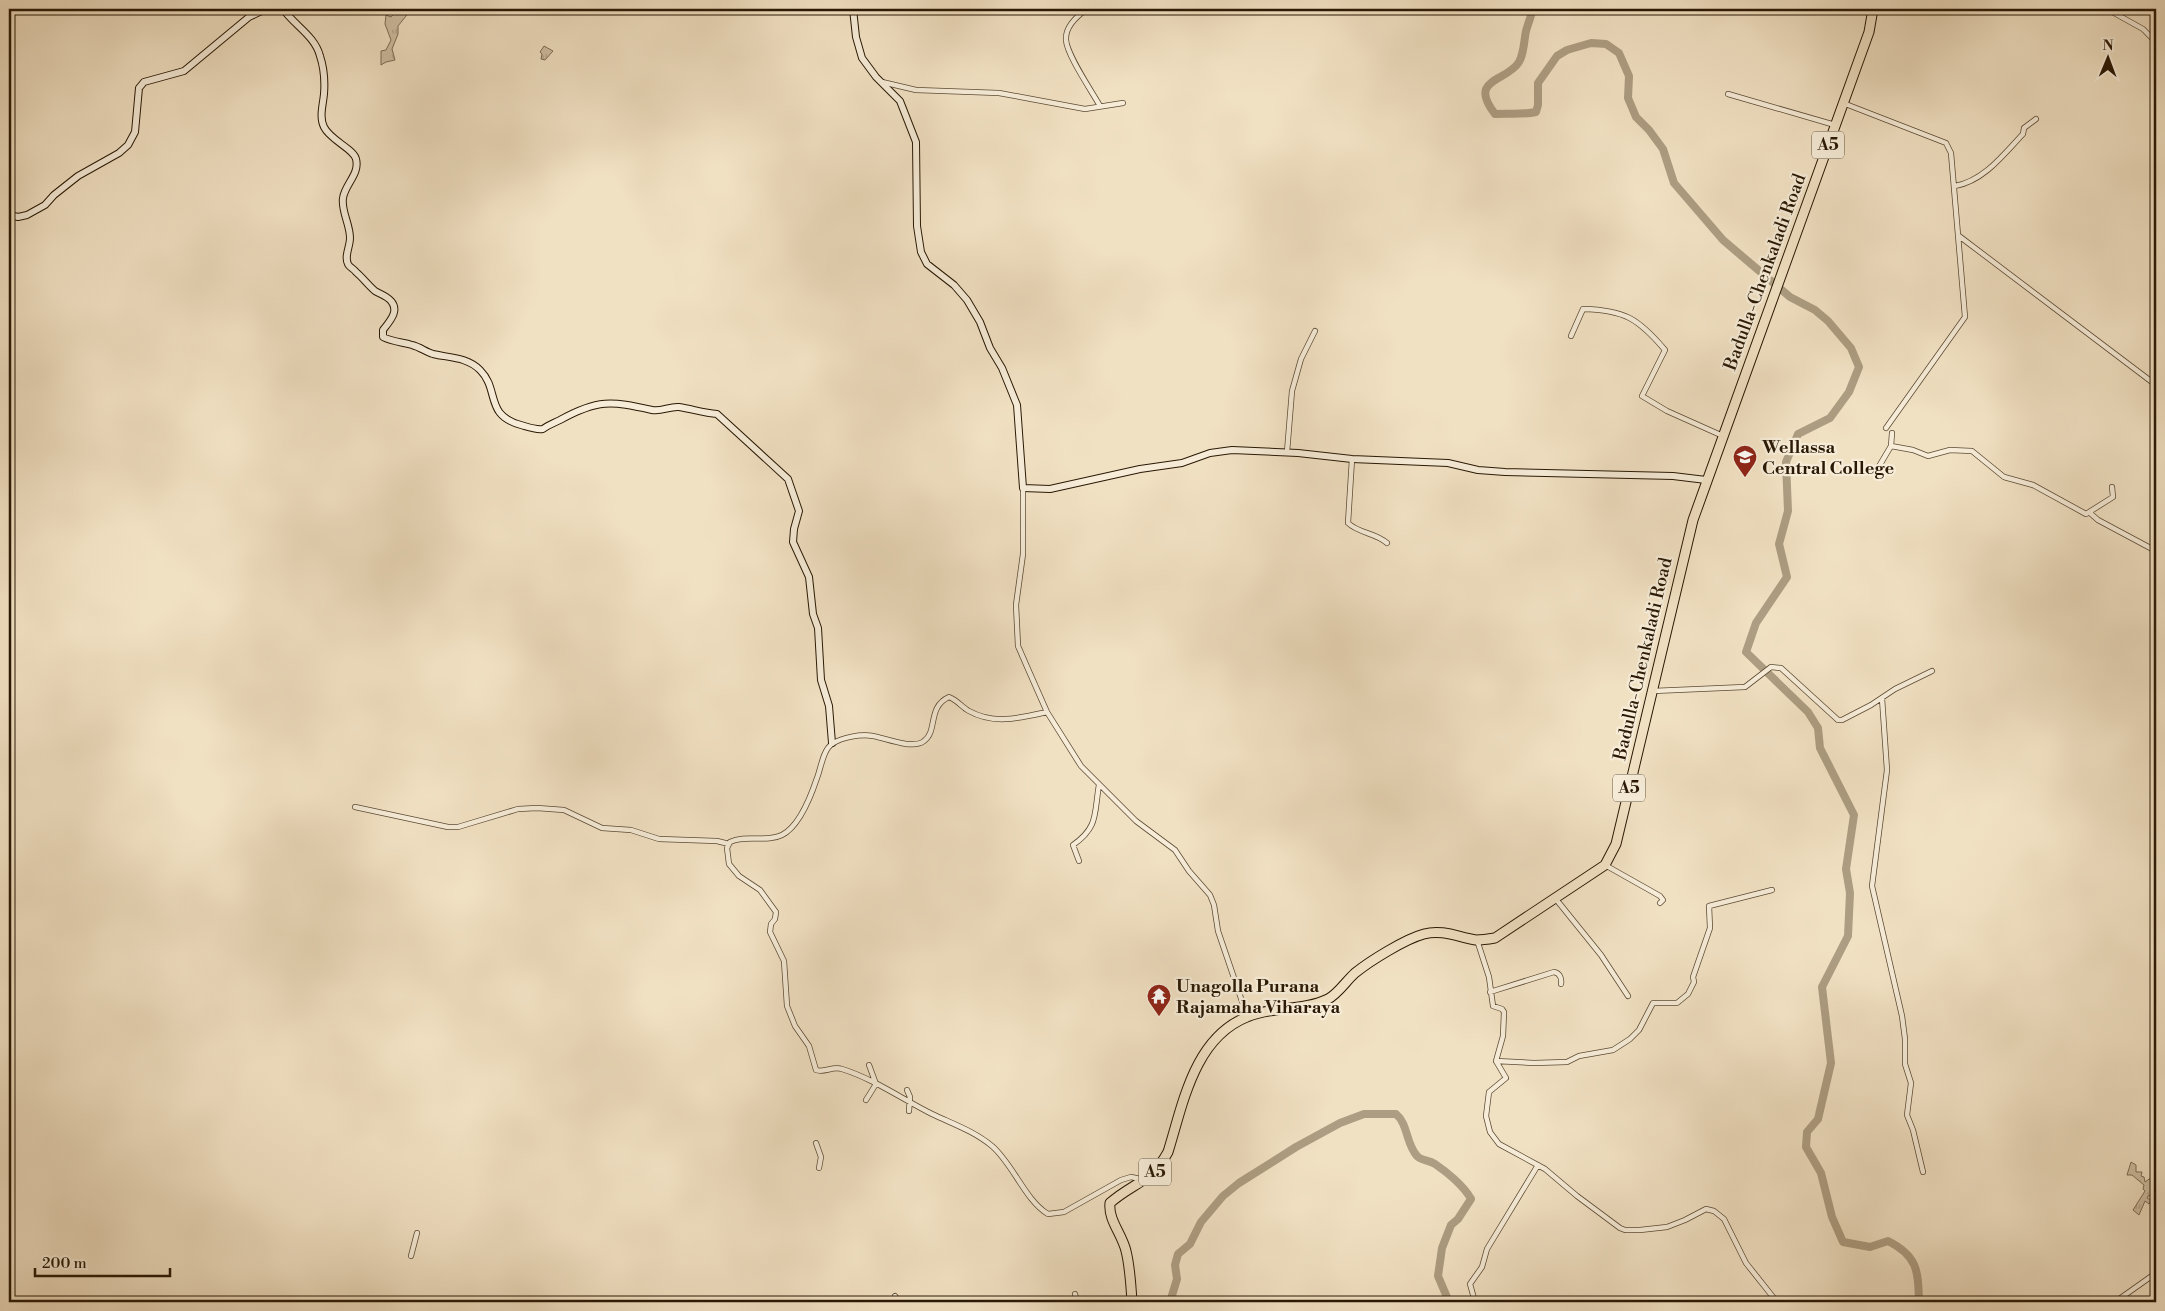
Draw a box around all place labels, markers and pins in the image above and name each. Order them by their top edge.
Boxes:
place label: Wellassa Central College [1761,436,1894,480]
school or university icon: Wellassa Central College [1732,444,1758,478]
place label: Unagolla Purana Rajamaha Viharaya [1176,975,1340,1019]
temple icon: Unagolla Purana Rajamaha Viharaya [1146,983,1172,1017]

